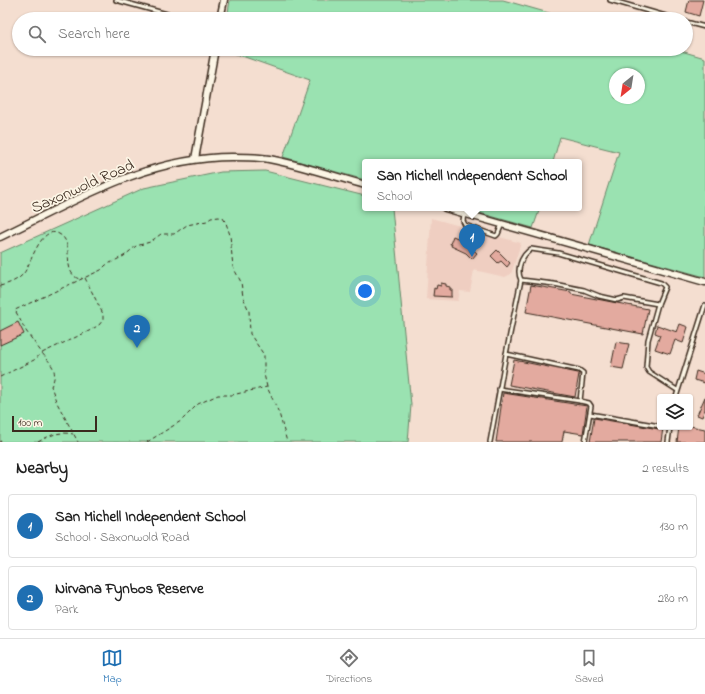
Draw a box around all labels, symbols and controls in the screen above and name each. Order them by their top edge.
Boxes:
search box [12,12,693,56]
icon: search [26,23,48,45]
text: Search here [58,23,130,45]
north arrow [609,68,645,104]
street label: Saxonwold Road [27,153,138,220]
popup [362,159,582,211]
text: San Michell Independent School [377,165,567,187]
text: School [377,187,412,206]
pin: 1 [459,224,485,257]
your location [355,281,375,301]
pin: 2 [124,315,150,348]
map controls [657,394,693,430]
button: layers [657,394,693,430]
scale bar [12,414,97,433]
text: 100 m [18,415,42,431]
text: Nearby [16,456,68,481]
text: 2 results [642,459,689,478]
text: San Michell Independent School [55,506,246,528]
text: 1 [28,517,32,536]
text: 130 m [660,517,688,536]
text: School · Saxonwold Road [55,528,190,547]
text: Nirvana Fynbos Reserve [55,578,204,600]
text: 2 [27,589,33,608]
text: 280 m [658,589,688,608]
text: Park [55,600,79,619]
tab: Map [101,647,123,687]
tab: Directions [326,647,372,687]
tab: Saved [575,647,604,687]

